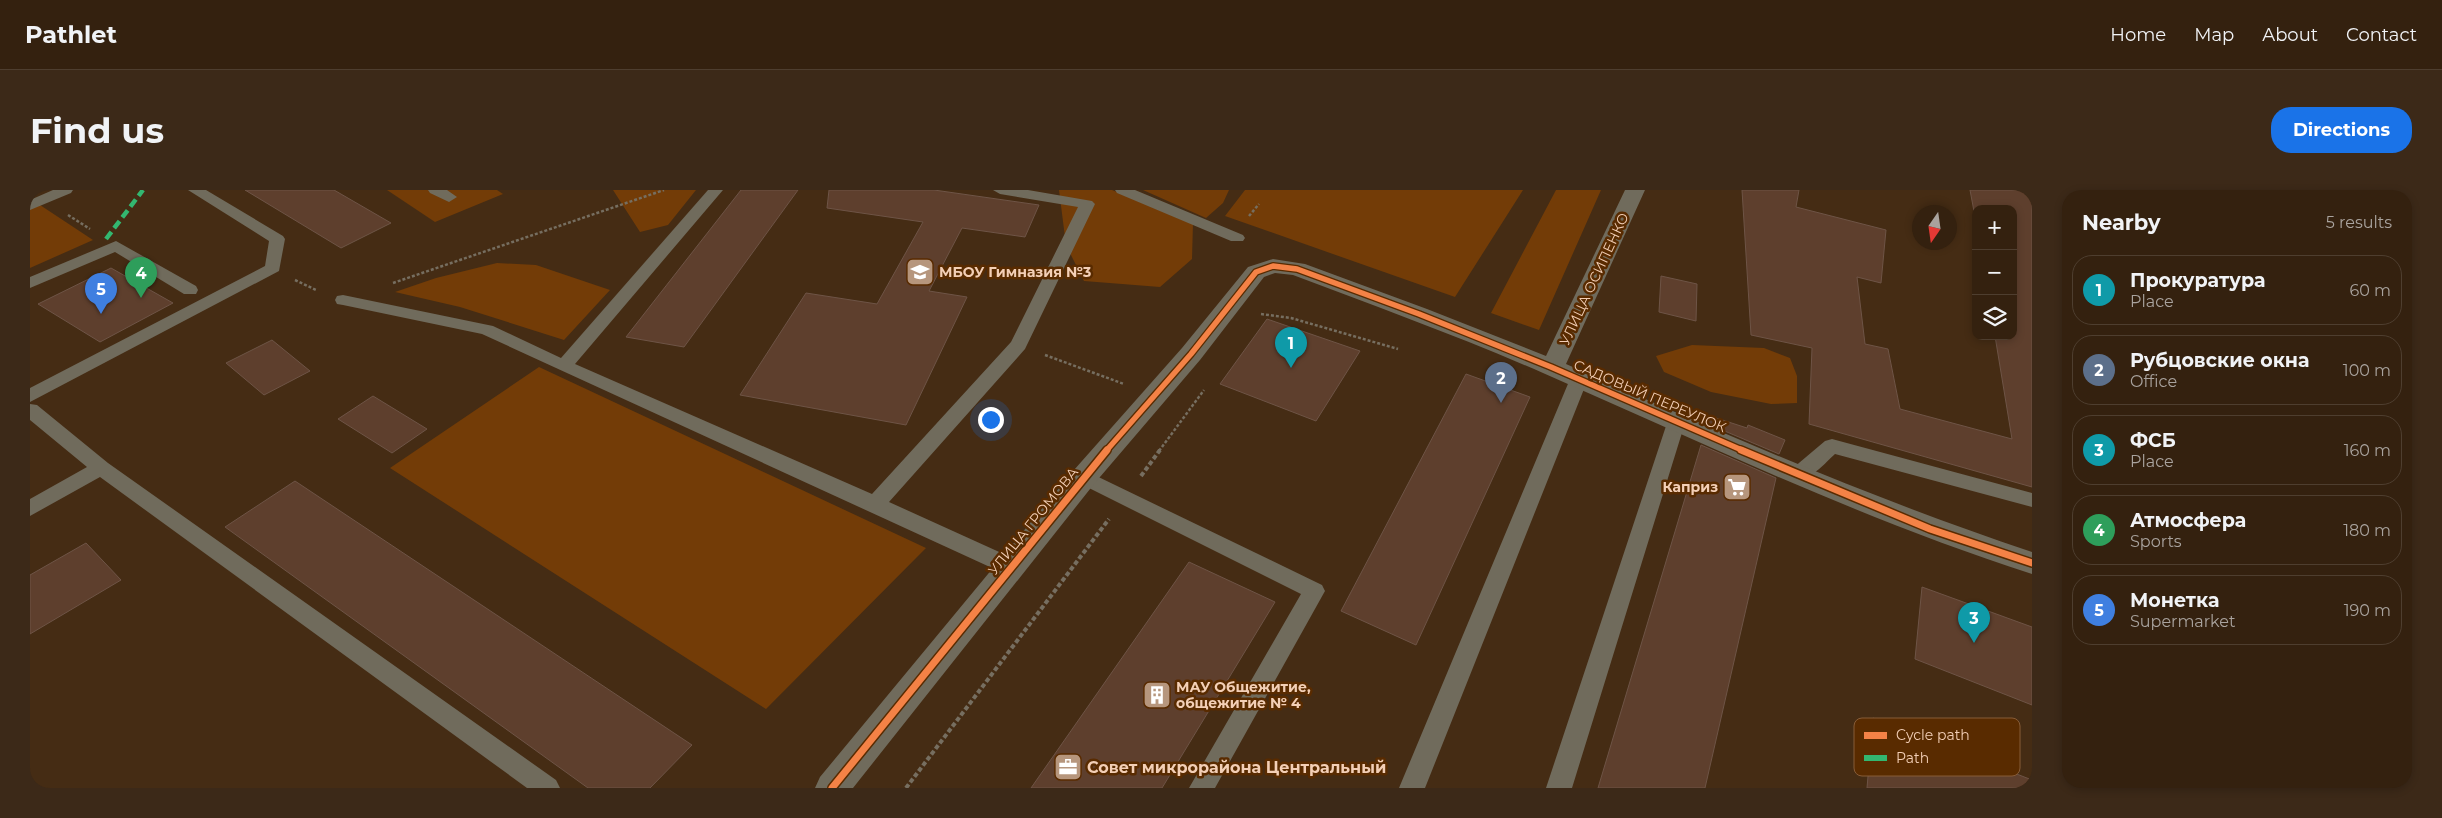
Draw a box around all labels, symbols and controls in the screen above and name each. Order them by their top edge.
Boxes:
text: Pathlet [25,20,117,49]
text: Home [2110,24,2166,46]
text: Map [2194,24,2234,46]
text: About [2262,24,2318,46]
text: Contact [2346,24,2417,46]
button: Directions [2271,107,2412,153]
text: Find us [30,109,164,152]
north arrow [1912,205,1957,250]
map controls [1972,205,2017,340]
button: + [1972,205,2017,250]
street label: УЛИЦА ОСИПЕНКО [1555,210,1633,348]
text: Nearby [2082,210,2161,235]
text: 5 results [2326,213,2392,232]
button: − [1972,250,2017,295]
pin: 4 [125,257,157,298]
school or university icon: МБОУ Гимназия №3 [905,257,935,287]
place label: МБОУ Гимназия №3 [939,263,1091,281]
text: Прокуратура [2130,269,2265,292]
pin: 5 [85,273,117,314]
text: 1 [2096,281,2102,300]
text: 60 m [2349,281,2391,300]
text: Place [2130,292,2174,311]
button: layers [1972,295,2017,340]
pin: 1 [1275,327,1307,368]
text: Рубцовские окна [2130,349,2310,372]
street label: САДОВЫЙ ПЕРЕУЛОК [1571,356,1729,436]
text: 2 [2094,361,2104,380]
text: 100 m [2343,361,2391,380]
pin: 2 [1485,362,1517,403]
text: Office [2130,372,2177,391]
your location [978,407,1004,433]
text: ФСБ [2130,429,2176,452]
text: 3 [2094,441,2104,460]
text: 160 m [2344,441,2391,460]
text: Place [2130,452,2174,471]
street label: УЛИЦА ГРОМОВА [984,463,1082,579]
supermarket icon: Каприз [1722,472,1752,502]
place label: Каприз [1662,478,1718,496]
text: Атмосфера [2130,509,2246,532]
text: 4 [2093,521,2105,540]
text: 180 m [2343,521,2391,540]
text: Sports [2130,532,2182,551]
text: Монетка [2130,589,2219,612]
text: 5 [2094,601,2104,620]
text: 190 m [2344,601,2391,620]
pin: 3 [1958,602,1990,643]
text: Supermarket [2130,612,2236,631]
place label: МАУ Общежитие, общежитие № 4 [1176,678,1311,712]
building icon: МАУ Общежитие, общежитие № 4 [1142,680,1172,710]
legend [1854,718,2020,776]
text: Cycle path [1896,726,1970,744]
text: Path [1896,749,1929,767]
office icon: Совет микрорайона Центральный [1053,752,1083,782]
place label: Совет микрорайона Центральный [1087,758,1386,777]

